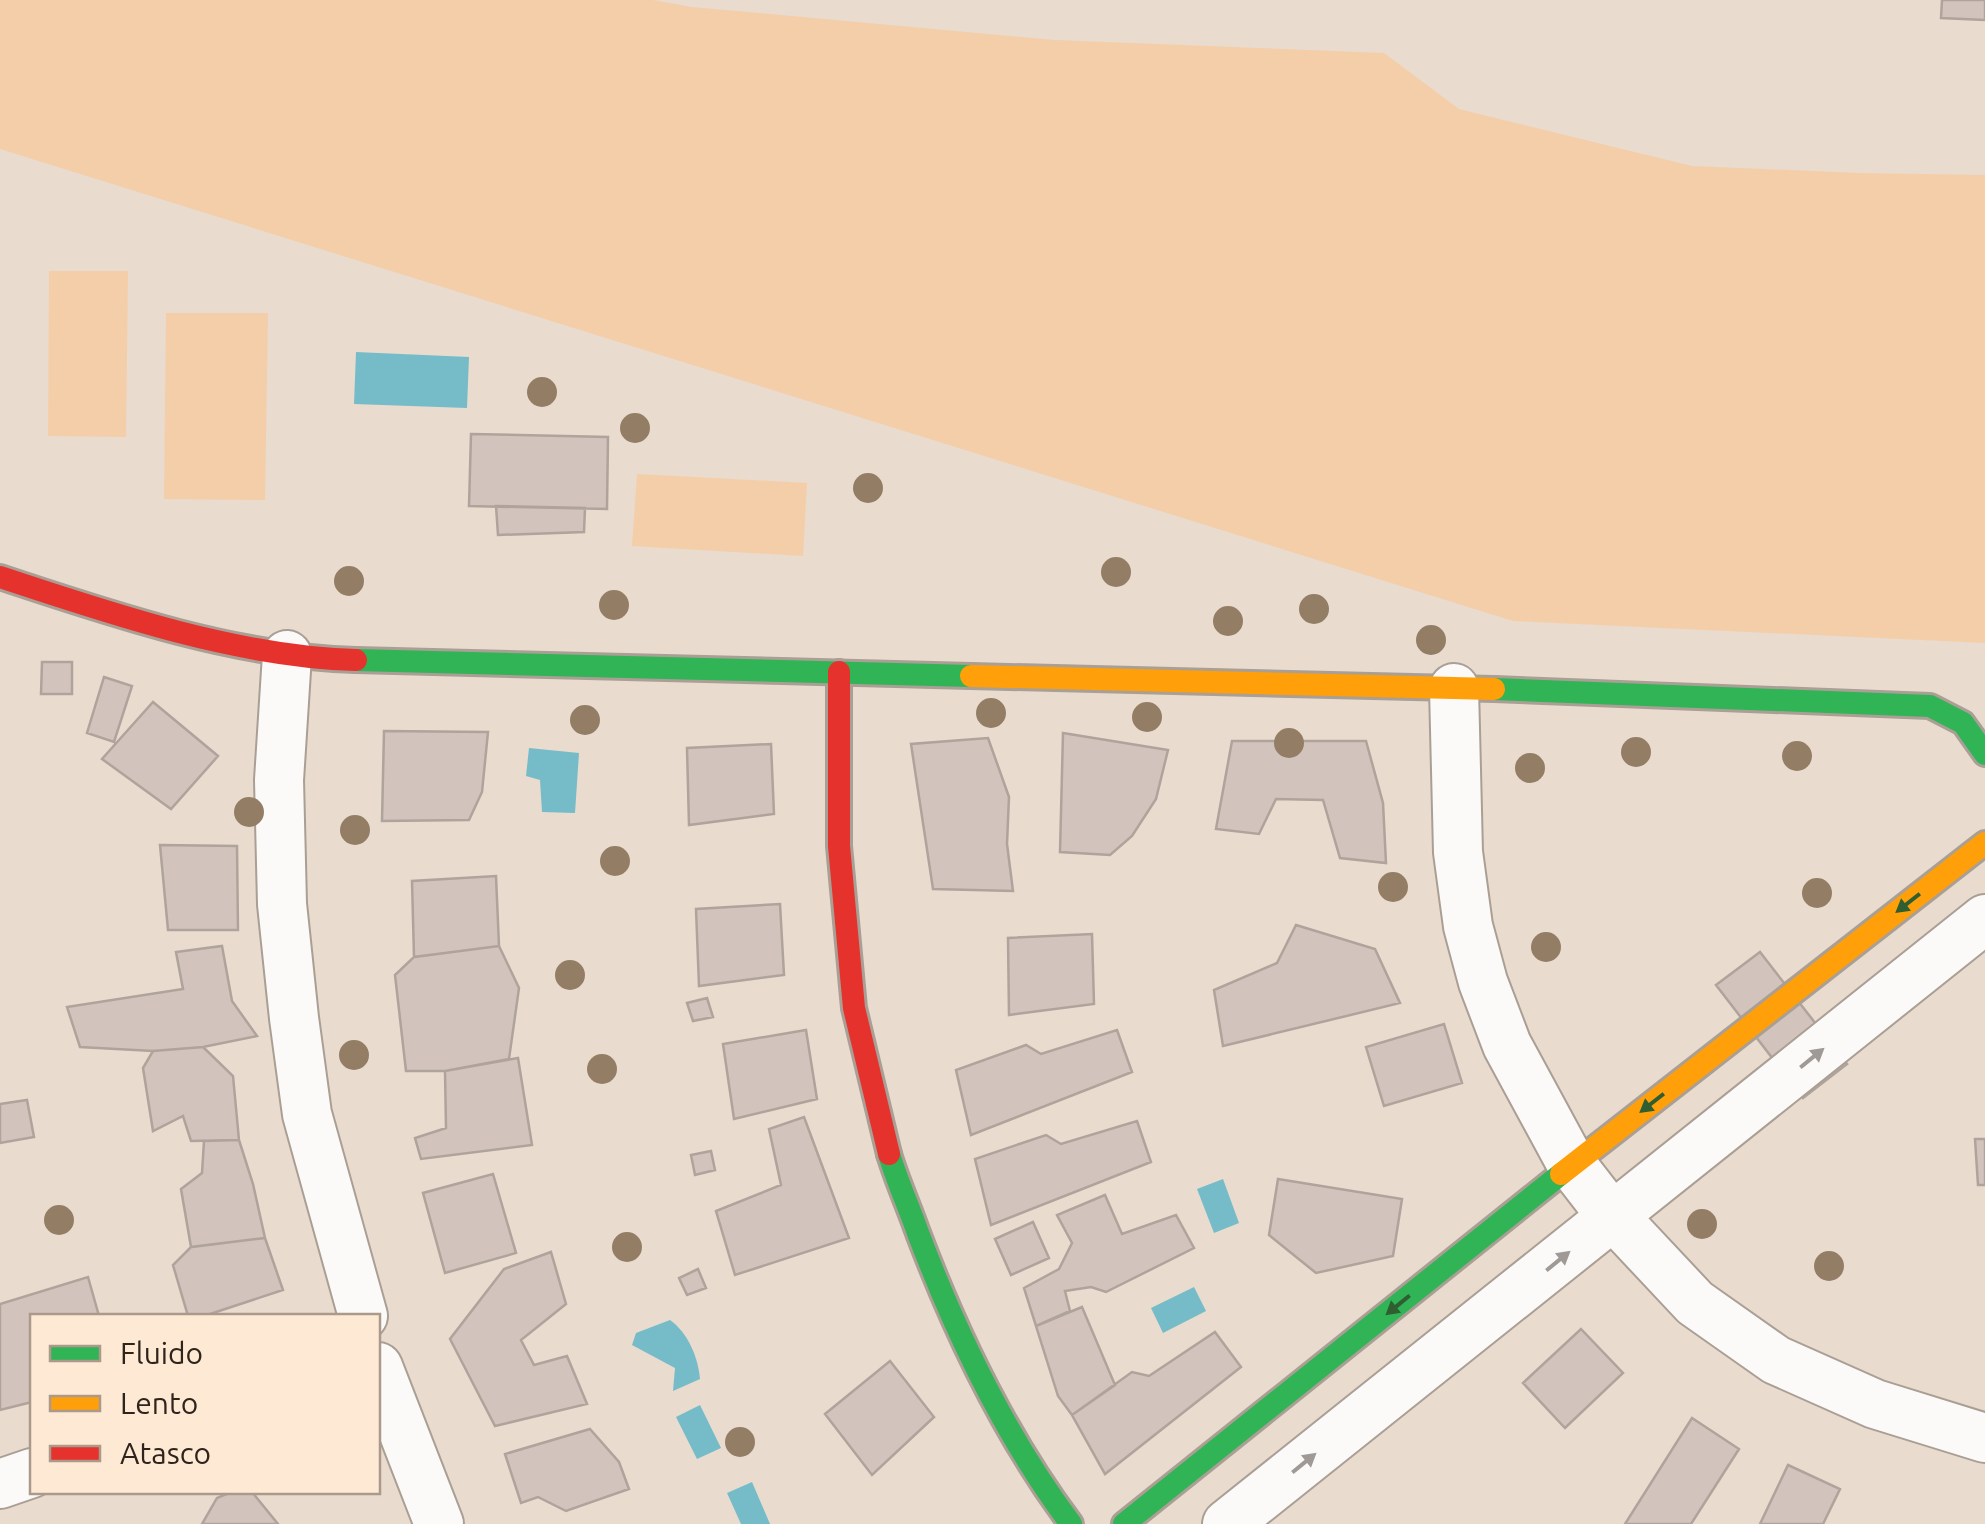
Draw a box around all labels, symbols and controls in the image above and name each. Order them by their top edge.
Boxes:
one-way arrow [1895,892,1921,912]
one-way arrow [1799,1048,1824,1069]
one-way arrow [1639,1092,1665,1112]
one-way arrow [1545,1251,1571,1272]
one-way arrow [1385,1294,1410,1315]
legend [30,1314,380,1494]
text: Fluido [120,1336,203,1370]
text: Lento [120,1386,198,1420]
text: Atasco [120,1436,211,1470]
one-way arrow [1291,1453,1316,1474]

